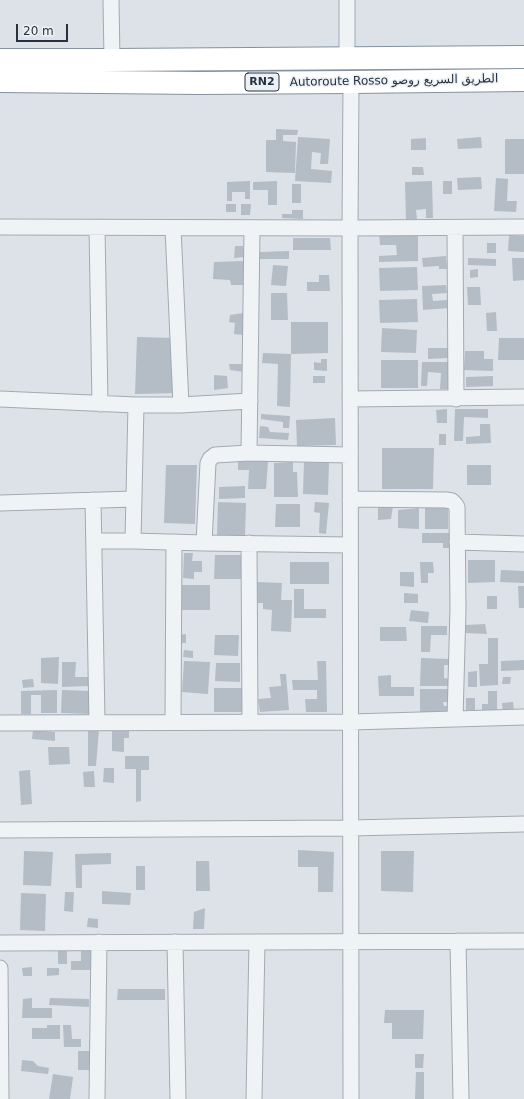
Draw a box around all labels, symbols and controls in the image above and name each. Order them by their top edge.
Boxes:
scale bar [18,16,70,42]
text: 20 m [23,24,54,38]
street label: Autoroute Rosso الطريق السريع روصو [290,72,498,90]
road number: RN2 [245,73,279,91]

